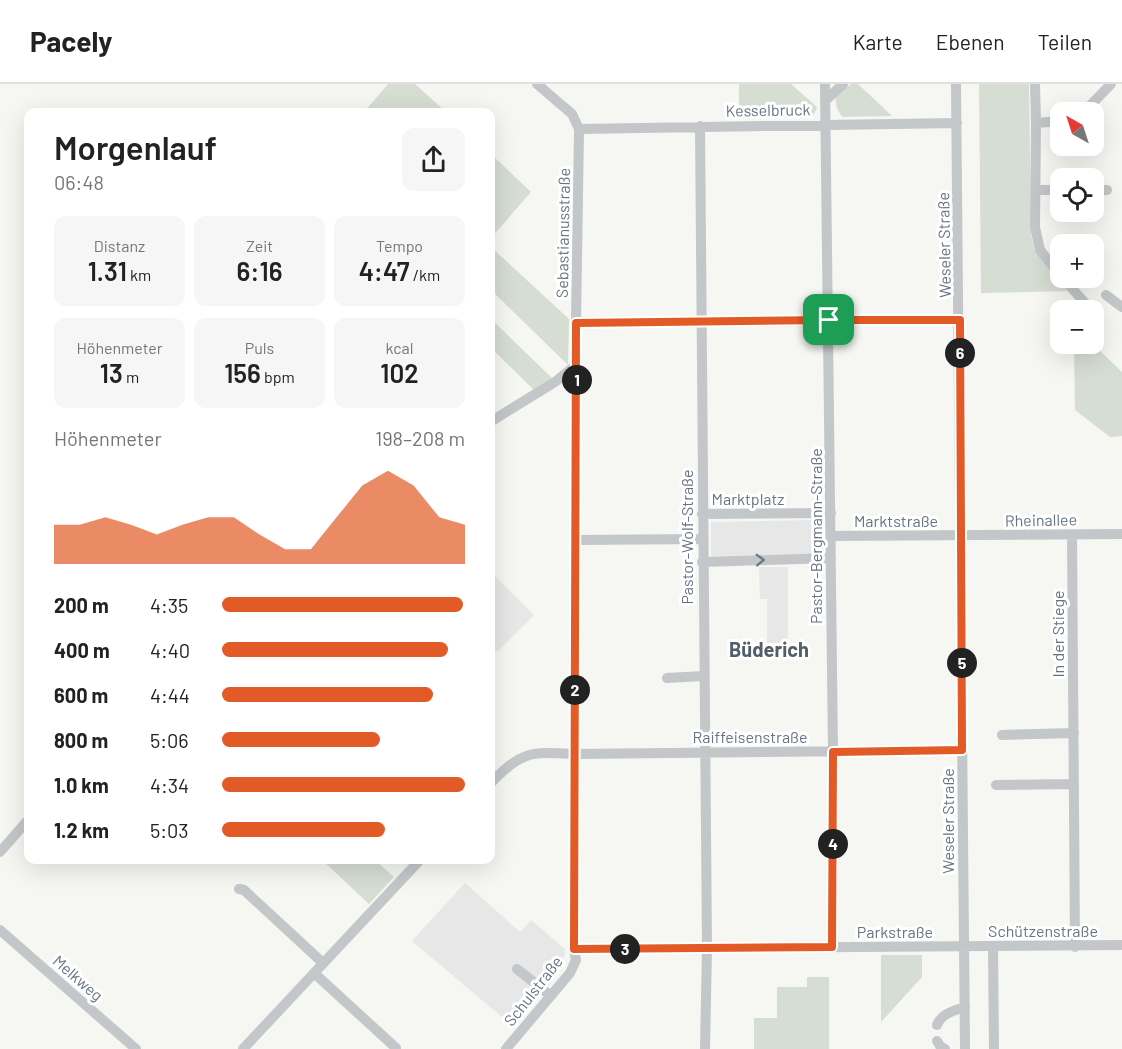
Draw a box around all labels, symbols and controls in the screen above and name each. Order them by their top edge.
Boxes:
text: Pacely [30,24,112,58]
text: Karte [853,29,903,54]
text: Ebenen [936,29,1005,54]
text: Teilen [1038,29,1092,54]
street label: Kesselbruck [725,99,811,120]
north arrow [1050,102,1104,156]
map controls [1050,102,1104,354]
text: Morgenlauf [54,127,217,167]
button: share [402,128,465,191]
street label: Sebastianusstraße [552,168,573,298]
button: locate [1050,168,1104,222]
text: 06:48 [54,170,104,194]
street label: Weseler Straße [933,192,954,298]
button: + [1050,234,1104,288]
text: Distanz [94,236,145,255]
text: Zeit [246,236,273,255]
text: Tempo [376,236,423,255]
text: 1.31 [88,255,127,286]
text: 6:16 [237,255,282,286]
text: 4:47 [359,255,410,286]
text: km [127,265,151,284]
text: /km [410,265,440,284]
pin [803,294,854,345]
button: − [1050,300,1104,354]
icon: arrive [812,303,845,336]
text: Höhenmeter [76,338,163,357]
text: Puls [245,338,274,357]
text: kcal [386,338,413,357]
pin: 6 [945,338,975,368]
text: 6 [956,343,964,362]
text: 13 [100,357,123,388]
text: 156 [224,357,261,388]
text: 102 [380,357,419,388]
pin: 1 [562,365,592,395]
text: m [123,367,139,386]
text: bpm [261,367,295,386]
text: 1 [574,370,580,389]
text: Höhenmeter [54,426,162,450]
text: 198–208 m [375,426,465,450]
street label: Pastor-Bergmann-Straße [806,448,825,624]
street label: Pastor-Wolf-Straße [677,469,696,605]
street label: Marktplatz [712,489,784,508]
street label: Rheinallee [1005,509,1077,530]
street label: Marktstraße [854,511,938,530]
one-way arrow [756,554,765,567]
street label: In der Stiege [1048,590,1067,678]
text: 200 m [54,593,109,617]
text: 4:35 [150,593,188,617]
district label: Büderich [729,637,809,661]
text: 400 m [54,638,110,662]
text: 4:40 [150,638,190,662]
pin: 5 [947,648,977,678]
text: 5 [958,653,966,672]
pin: 2 [560,675,590,705]
text: 2 [571,680,579,699]
text: 600 m [54,683,108,707]
text: 4:44 [150,683,190,707]
street label: Raiffeisenstraße [692,727,808,746]
text: 800 m [54,728,108,752]
text: 5:06 [150,728,189,752]
street label: Weseler Straße [938,768,957,874]
text: 1.0 km [54,773,109,797]
text: 4:34 [150,773,189,797]
text: 1.2 km [54,818,109,842]
text: 5:03 [150,818,189,842]
pin: 4 [818,829,848,859]
text: 4 [828,834,838,853]
street label: Schützenstraße [988,921,1098,940]
street label: Parkstraße [857,922,933,941]
pin: 3 [610,934,640,964]
text: 3 [621,939,629,958]
street label: Melkweg [49,951,107,1004]
street label: Schulstraße [499,952,566,1029]

